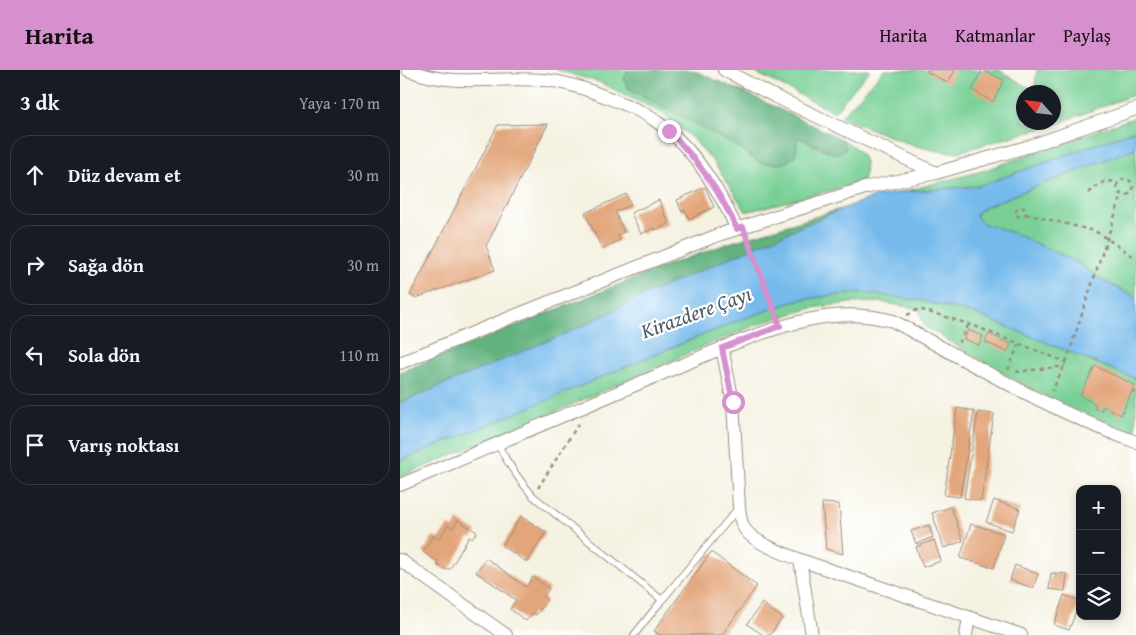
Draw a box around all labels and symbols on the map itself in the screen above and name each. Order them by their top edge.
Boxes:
north arrow [1016,85,1061,130]
route end [658,120,681,143]
water label: Kirazdere Çayı [635,278,756,347]
route start [722,391,745,414]

